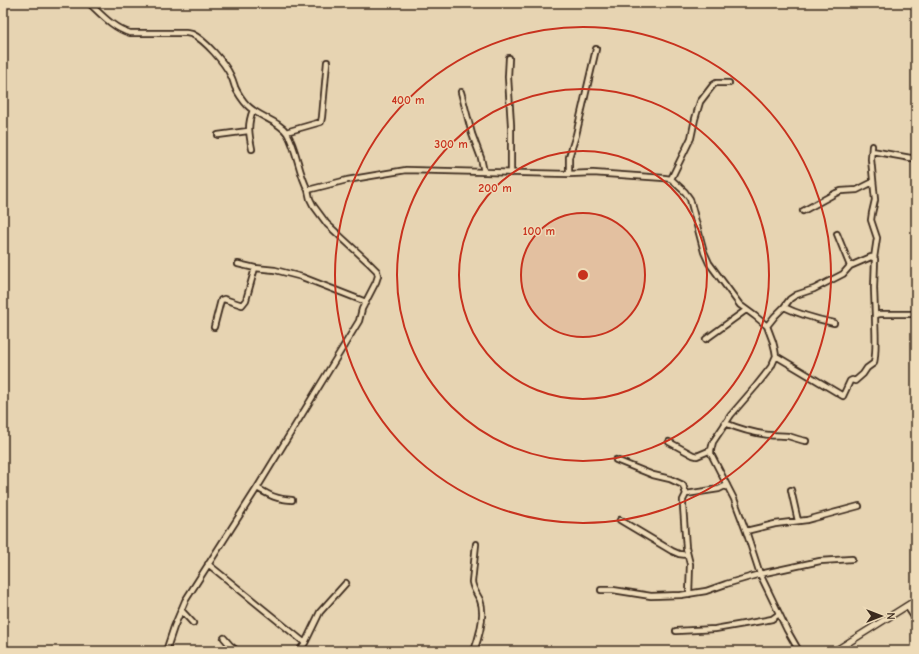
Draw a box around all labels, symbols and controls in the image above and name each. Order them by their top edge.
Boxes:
text: 400 m [391,93,425,107]
text: 300 m [434,137,468,151]
text: 200 m [478,181,512,195]
text: 100 m [523,224,555,238]
centre of rings [576,268,590,282]
north arrow [861,596,901,636]
text: N [884,612,897,620]

